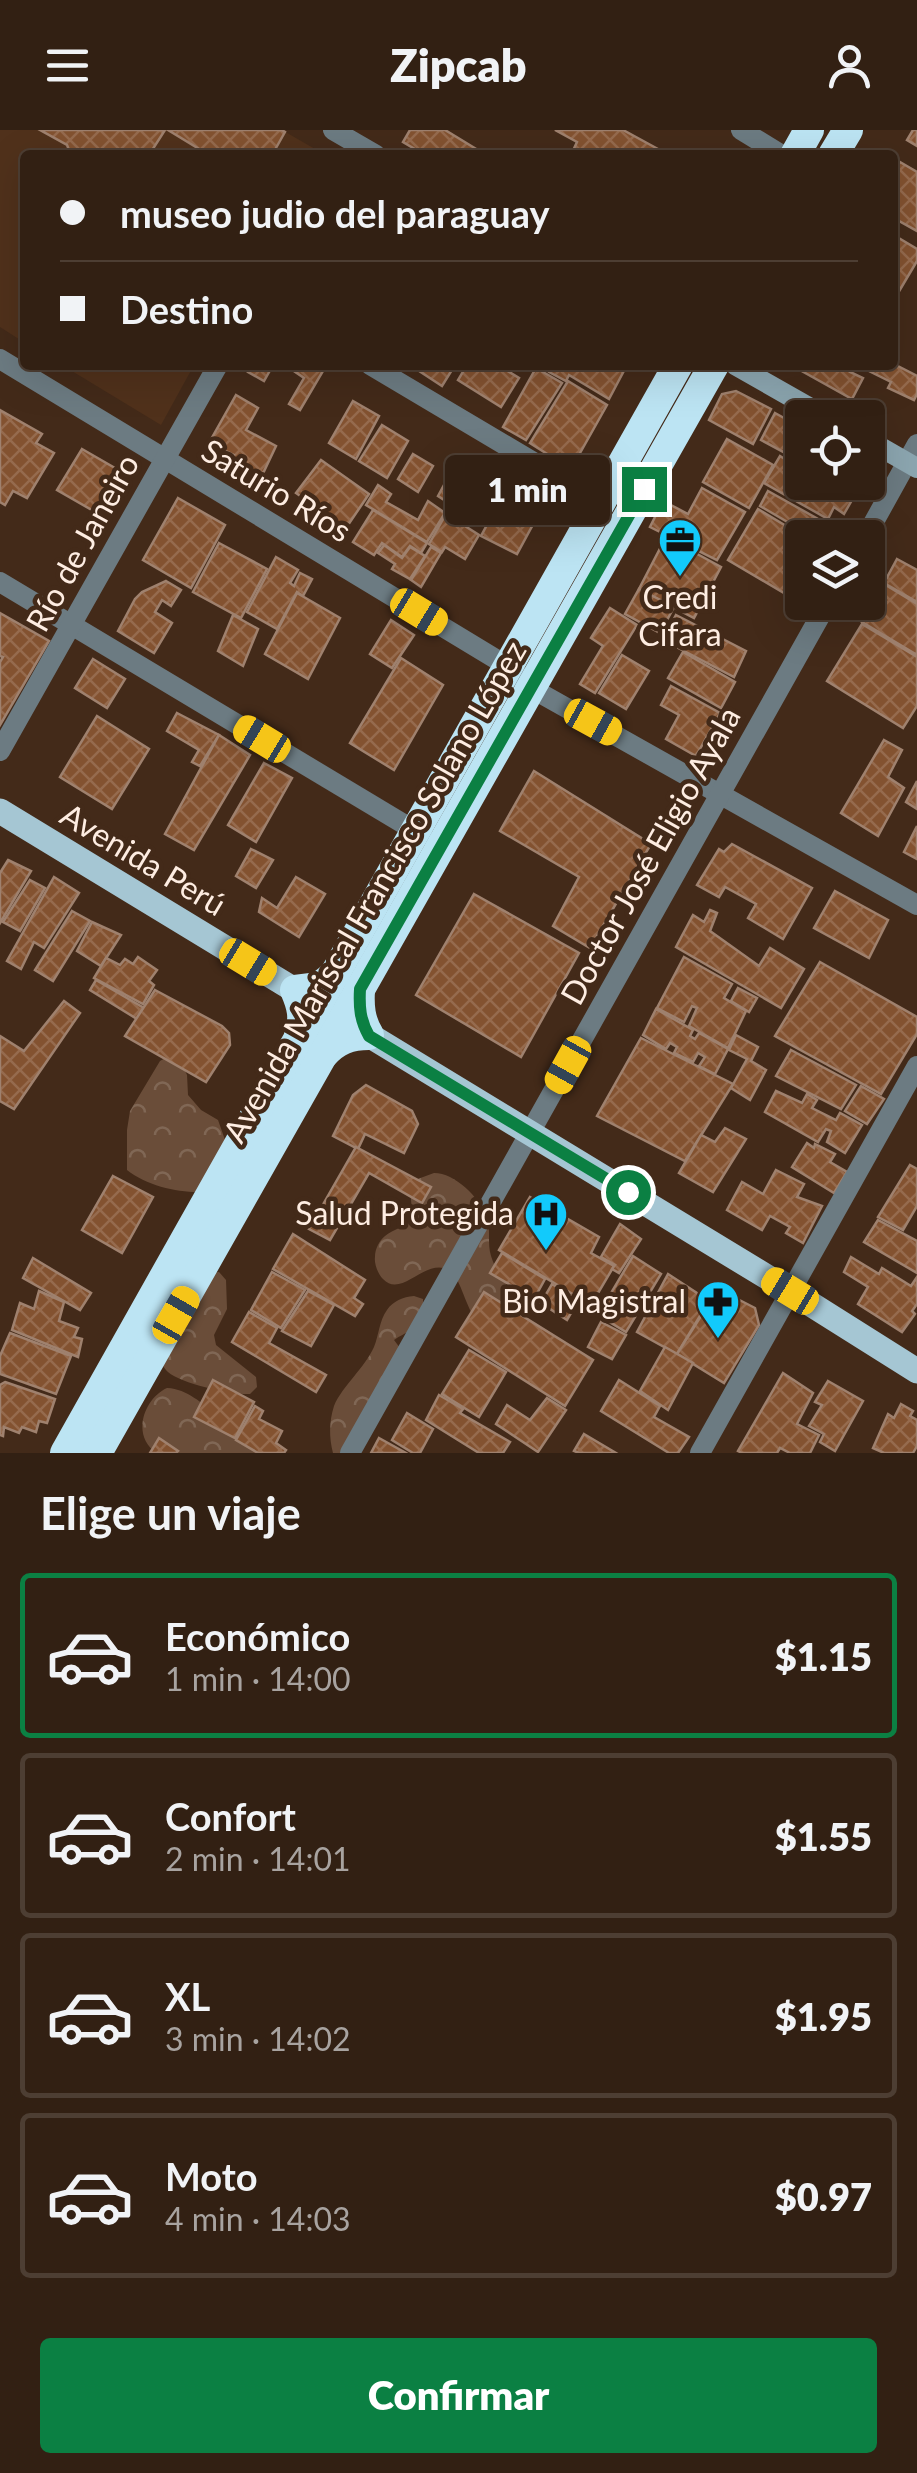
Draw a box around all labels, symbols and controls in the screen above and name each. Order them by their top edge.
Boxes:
icon: menu [40,38,95,93]
text: Zipcab [390,38,527,92]
icon: person [822,38,877,93]
text: museo judio del paraguay [120,190,550,236]
text: Destino [120,286,253,332]
map controls [785,400,885,620]
button: locate [785,400,885,500]
street label: Saturio Ríos [195,430,359,550]
street label: Río de Janeiro [17,447,146,638]
callout: 1 min [444,454,609,524]
route end [622,467,667,512]
text: 1 min [488,470,567,509]
office icon: Credi Cifara [657,517,703,578]
button: layers [785,520,885,620]
place label: Credi Cifara [638,577,722,653]
car [386,584,452,640]
street label: Avenida Mariscal Francisco Solano López [214,634,534,1149]
car [559,694,627,750]
street label: Doctor José Eligio Ayala [552,700,748,1011]
car [229,711,295,767]
street label: Avenida Perú [54,794,233,923]
car [215,934,281,990]
car [540,1031,596,1099]
route start [606,1170,651,1215]
hospital icon: Salud Protegida [523,1191,569,1252]
place label: Salud Protegida [295,1193,514,1232]
car [757,1263,823,1319]
pharmacy icon: Bio Magistral [695,1279,741,1340]
place label: Bio Magistral [502,1281,686,1320]
car [148,1282,204,1348]
text: Elige un viaje [40,1486,301,1540]
icon: car [45,1611,135,1701]
text: Económico [165,1613,350,1659]
text: $1.15 [775,1633,872,1679]
text: 1 min · 14:00 [165,1659,351,1698]
icon: car [45,1791,135,1881]
text: Confort [165,1793,296,1839]
text: $1.55 [775,1813,872,1859]
text: 2 min · 14:01 [165,1839,351,1878]
icon: car [45,1971,135,2061]
text: XL [165,1973,210,2019]
text: $1.95 [775,1993,872,2039]
text: 3 min · 14:02 [165,2019,351,2058]
icon: car [45,2151,135,2241]
text: Moto [165,2153,258,2199]
text: $0.97 [775,2173,872,2219]
text: 4 min · 14:03 [165,2199,351,2238]
button: Confirmar [40,2338,877,2453]

